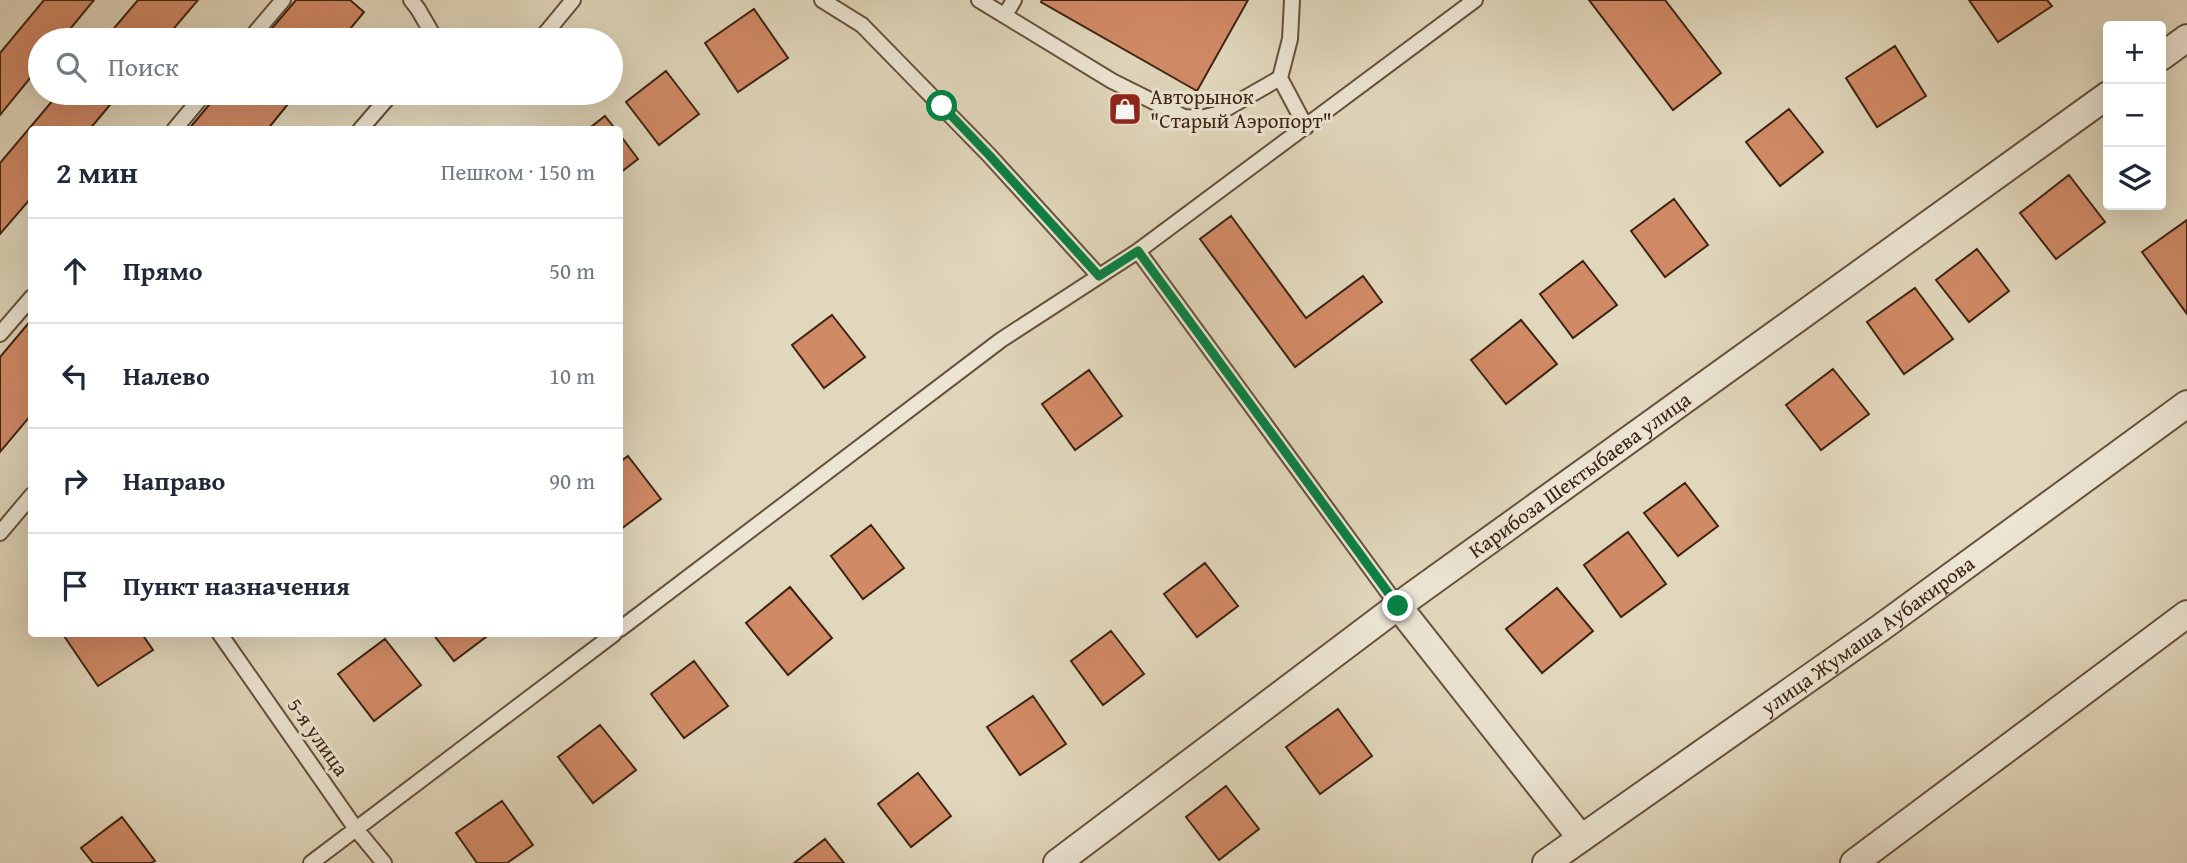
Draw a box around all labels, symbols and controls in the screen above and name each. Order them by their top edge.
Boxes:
map controls [2103,21,2166,210]
button: + [2103,21,2166,84]
search box [28,28,623,105]
text: Поиск [108,47,179,86]
icon: search [52,48,90,86]
place label: Авторынок "Старый Аэропорт" [1150,81,1332,136]
button: − [2103,84,2166,147]
route start [926,90,957,121]
shop icon: Авторынок "Старый Аэропорт" [1106,90,1144,128]
button: layers [2103,147,2166,210]
text: 2 мин [56,150,138,194]
text: Пешком · 150 m [441,155,595,188]
text: Прямо [123,251,203,290]
icon: ahead [56,252,94,290]
text: 50 m [549,254,595,287]
text: Налево [123,356,210,395]
icon: left [56,357,94,395]
text: 10 m [549,359,595,392]
street label: Карибоза Шектыбаева улица [1462,384,1697,565]
text: Направо [123,461,225,500]
icon: right [56,462,94,500]
text: 90 m [549,464,595,497]
street label: улица Жумаша Аубакирова [1754,548,1981,723]
text: Пункт назначения [123,566,350,605]
icon: arrive [56,567,94,605]
route end [1382,590,1413,621]
street label: 5-я улица [280,691,357,782]

